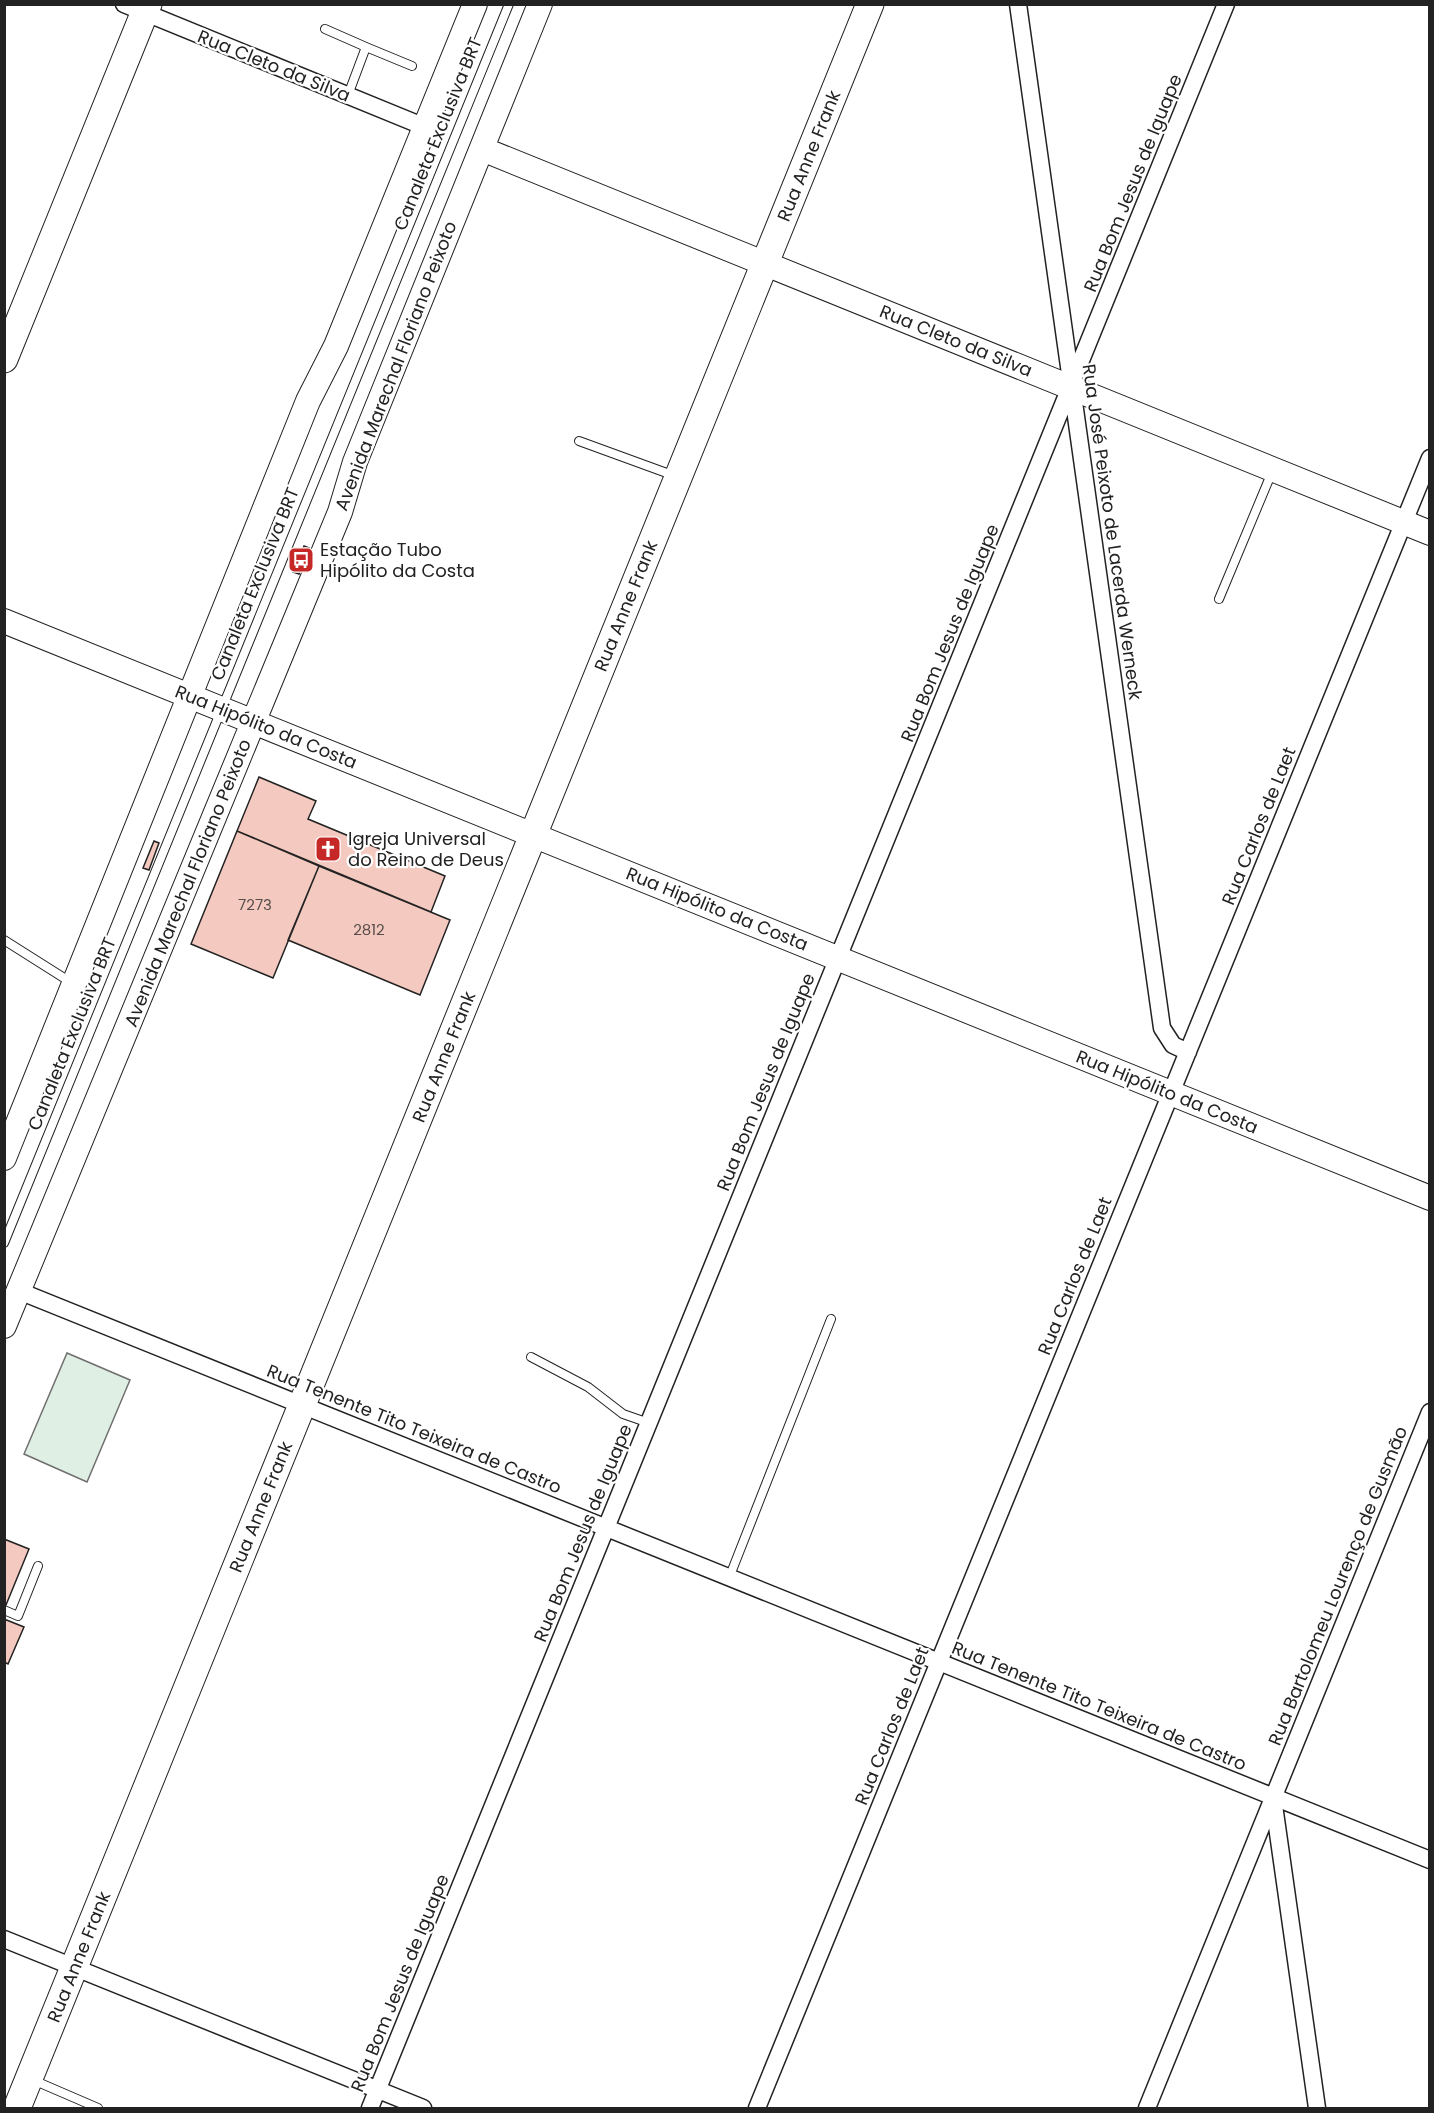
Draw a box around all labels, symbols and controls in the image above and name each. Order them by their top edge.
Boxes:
street label: Rua Cleto da Silva [194,23,354,108]
street label: Canaleta Exclusiva BRT [387,33,488,234]
street label: Rua Bom Jesus de Iguape [1077,70,1188,295]
street label: Rua Anne Frank [771,86,846,225]
street label: Avenida Marechal Floriano Peixoto [329,217,462,514]
street label: Rua Cleto da Silva [876,298,1036,383]
street label: Rua José Peixoto de Lacerda Werneck [1077,362,1149,702]
street label: Canaleta Exclusiva BRT [204,483,305,684]
street label: Rua Bom Jesus de Iguape [894,520,1005,745]
street label: Rua Anne Frank [588,536,663,675]
place label: Estação Tubo Hipólito da Costa [320,537,475,583]
bus stop icon: Estação Tubo Hipólito da Costa [286,545,316,575]
street label: Rua Hipólito da Costa [171,679,361,775]
street label: Avenida Marechal Floriano Peixoto [118,735,257,1030]
street label: Rua Carlos de Laet [1215,743,1302,908]
place label: Igreja Universal do Reino de Deus [348,826,504,872]
church icon: Igreja Universal do Reino de Deus [313,834,343,864]
street label: Rua Hipólito da Costa [622,861,812,957]
house number: 7273 [238,894,272,915]
house number: 2812 [353,919,385,940]
street label: Canaleta Exclusiva BRT [21,933,122,1134]
street label: Rua Bom Jesus de Iguape [710,969,821,1194]
street label: Rua Anne Frank [406,987,481,1126]
street label: Rua Hipólito da Costa [1072,1044,1262,1140]
street label: Rua Carlos de Laet [1031,1193,1118,1358]
street label: Rua Tenente Tito Teixeira de Castro [263,1358,565,1499]
street label: Rua Bom Jesus de Iguape [527,1420,638,1645]
street label: Rua Bartolomeu Lourenço de Gusmão [1262,1423,1413,1749]
street label: Rua Anne Frank [223,1437,298,1576]
street label: Rua Tenente Tito Teixeira de Castro [948,1635,1250,1776]
street label: Rua Carlos de Laet [848,1643,935,1808]
street label: Rua Bom Jesus de Iguape [344,1870,455,2095]
street label: Rua Anne Frank [41,1887,116,2026]

